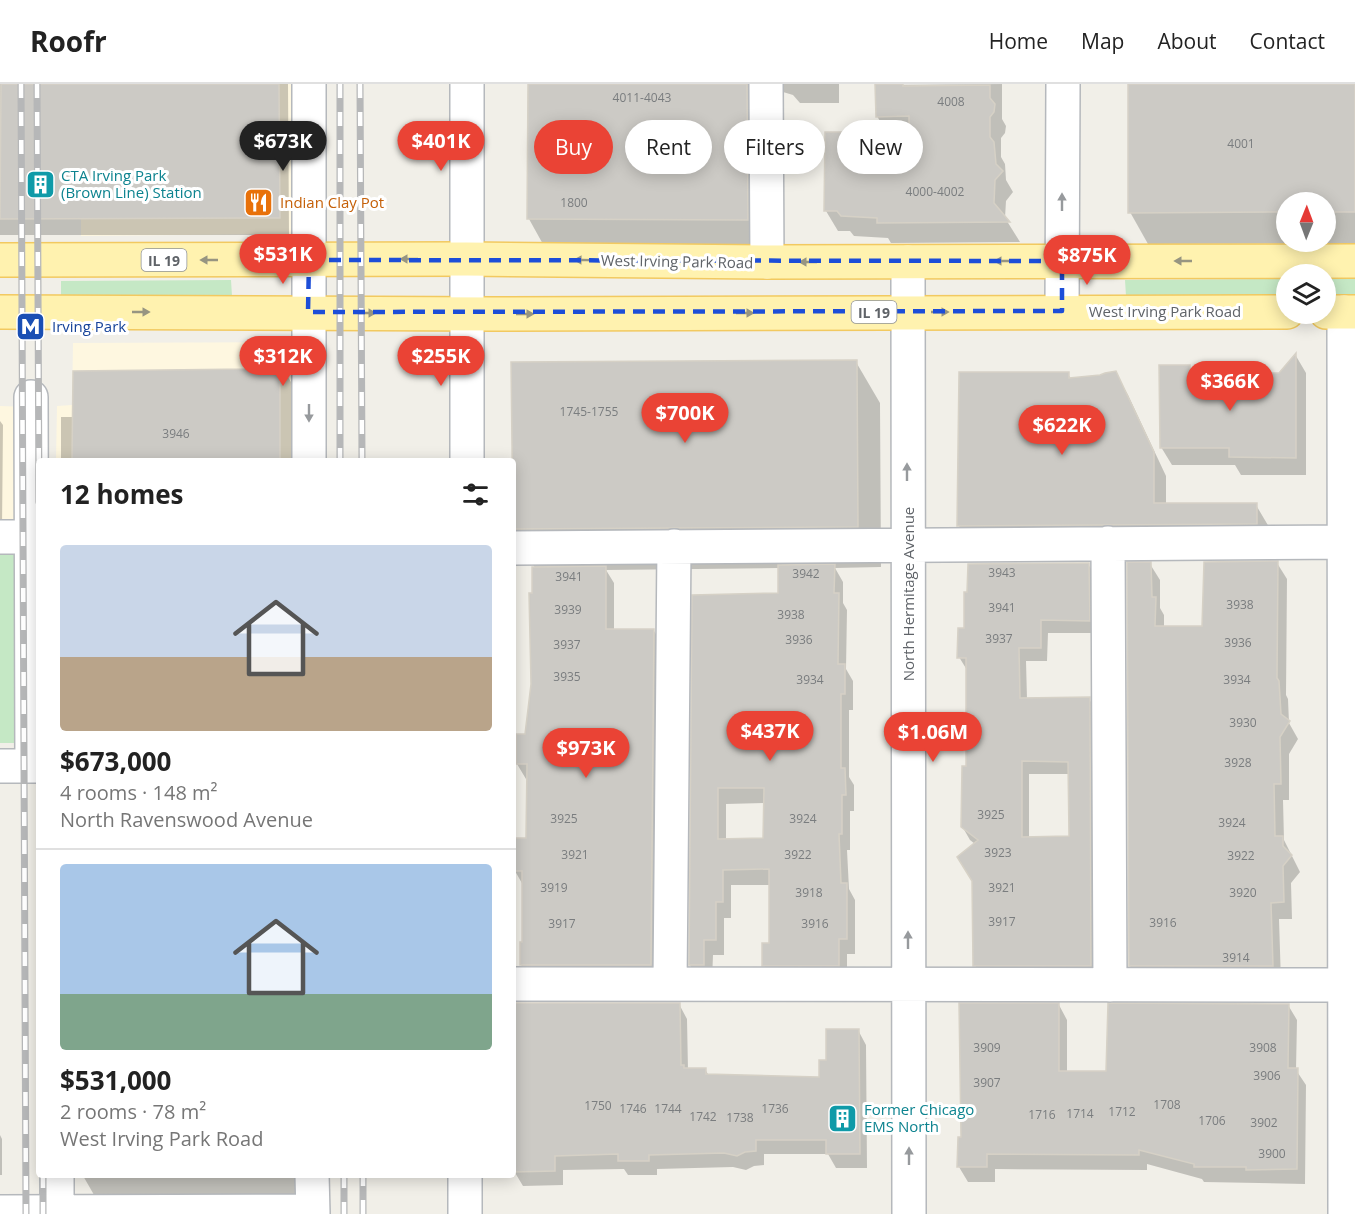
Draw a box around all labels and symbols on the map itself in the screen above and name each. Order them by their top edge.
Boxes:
house number: 4011-4043 [613,89,672,106]
house number: 4008 [937,93,965,110]
pin: $673K [241,121,325,172]
pin: $401K [399,121,483,172]
house number: 4001 [1227,135,1255,152]
place label: CTA Irving Park (Brown Line) Station [61,165,202,202]
building icon: CTA Irving Park (Brown Line) Station [24,168,56,200]
house number: 4000-4002 [906,183,965,200]
restaurant icon: Indian Clay Pot [243,186,275,218]
place label: Indian Clay Pot [280,192,384,212]
north arrow [1276,192,1336,252]
one-way arrow [1057,193,1067,212]
house number: 1800 [560,194,588,211]
pin: $531K [241,234,325,285]
pin: $875K [1045,235,1129,286]
road number: IL 19 [142,249,186,271]
street label: West Irving Park Road [601,250,753,272]
one-way arrow [399,254,418,264]
one-way arrow [199,255,218,265]
one-way arrow [573,255,592,265]
one-way arrow [994,256,1013,266]
one-way arrow [1173,256,1192,266]
one-way arrow [799,257,818,267]
road number: IL 19 [852,301,896,323]
street label: West Irving Park Road [1089,301,1241,321]
one-way arrow [132,307,151,317]
one-way arrow [931,307,950,316]
one-way arrow [357,308,376,318]
one-way arrow [736,308,755,318]
one-way arrow [516,309,535,318]
metro station icon: Irving Park [15,310,47,342]
place label: Irving Park [52,316,126,336]
pin: $312K [241,336,325,387]
pin: $255K [399,336,483,387]
pin: $366K [1188,361,1272,412]
pin: $700K [643,393,727,444]
one-way arrow [304,403,314,422]
house number: 1745-1755 [560,403,619,420]
pin: $622K [1020,405,1104,456]
house number: 3946 [162,425,190,442]
one-way arrow [902,462,912,481]
street label: North Hermitage Avenue [898,507,918,681]
house number: 3943 [988,564,1016,581]
house number: 3942 [792,565,820,582]
house number: 3941 [555,568,583,585]
house number: 3938 [1226,596,1254,613]
house number: 3941 [988,599,1016,616]
house number: 3939 [554,601,582,618]
house number: 3938 [777,606,805,623]
house number: 3937 [985,630,1013,647]
house number: 3936 [785,631,813,648]
house number: 3936 [1224,634,1252,651]
house number: 3937 [553,636,581,653]
house number: 3935 [553,668,581,685]
house number: 3934 [796,671,824,688]
house number: 3934 [1223,671,1251,688]
pin: $437K [728,711,812,762]
pin: $1.06M [884,712,982,763]
house number: 3930 [1229,714,1257,731]
pin: $973K [544,728,628,779]
house number: 3928 [1224,754,1252,771]
house number: 3925 [977,806,1005,823]
house number: 3925 [550,810,578,827]
house number: 3924 [789,810,817,827]
house number: 3924 [1218,814,1246,831]
house number: 3923 [984,844,1012,861]
house number: 3921 [561,846,589,863]
house number: 3922 [784,846,812,863]
house number: 3922 [1227,847,1255,864]
house number: 3919 [540,879,568,896]
house number: 3921 [988,879,1016,896]
house number: 3918 [795,884,823,901]
house number: 3920 [1229,884,1257,901]
house number: 3917 [988,913,1016,930]
house number: 3916 [1149,914,1177,931]
house number: 3917 [548,915,576,932]
house number: 3916 [801,915,829,932]
one-way arrow [903,930,913,949]
house number: 3914 [1222,949,1250,966]
house number: 3909 [973,1039,1001,1056]
house number: 3908 [1249,1039,1277,1056]
house number: 3906 [1253,1067,1281,1084]
house number: 3907 [973,1074,1001,1091]
house number: 1708 [1153,1096,1181,1113]
house number: 1750 [584,1097,612,1114]
place label: Former Chicago EMS North [864,1099,974,1136]
house number: 1746 [619,1100,647,1117]
house number: 1744 [654,1100,682,1117]
house number: 1736 [761,1100,789,1117]
building icon: Former Chicago EMS North [827,1102,859,1134]
house number: 1712 [1108,1103,1136,1120]
house number: 1714 [1066,1105,1094,1122]
house number: 1716 [1028,1106,1056,1123]
house number: 1742 [689,1108,717,1125]
house number: 1738 [726,1109,754,1126]
house number: 1706 [1198,1112,1226,1129]
house number: 3902 [1250,1114,1278,1131]
house number: 3900 [1258,1145,1286,1162]
one-way arrow [904,1146,914,1165]

